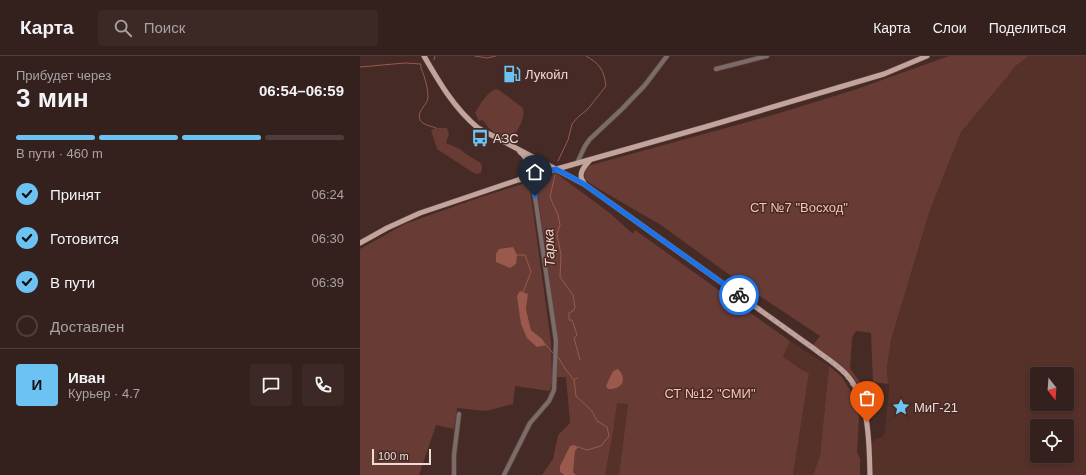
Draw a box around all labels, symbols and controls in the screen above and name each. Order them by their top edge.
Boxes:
search box [98,10,378,46]
text: Карта [20,17,74,38]
icon: search [112,17,134,39]
text: Поиск [144,19,185,36]
text: Карта [873,20,911,36]
text: Слои [933,20,967,36]
text: Поделиться [989,20,1066,36]
fuel station icon: Лукойл [502,64,522,84]
place label: Лукойл [525,67,568,82]
text: Прибудет через [16,68,111,83]
text: 06:54–06:59 [259,82,344,99]
text: 3 мин [16,83,89,113]
bus stop icon: АЗС [470,128,490,148]
place label: АЗС [493,131,519,146]
text: В пути · 460 m [16,146,103,161]
pin [518,155,552,196]
icon: home [524,161,546,183]
icon: check [16,183,38,205]
text: Принят [50,186,101,203]
text: 06:24 [311,187,344,202]
park label: СТ №7 "Восход" [750,200,848,215]
icon: check [16,227,38,249]
water label: Тарка [540,228,558,267]
text: Готовится [50,230,119,247]
text: 06:30 [311,231,344,246]
icon: check [16,271,38,293]
text: В пути [50,274,95,291]
text: 06:39 [311,275,344,290]
courier [719,275,759,315]
icon: bike [728,284,750,306]
text: Доставлен [50,318,124,335]
button: chat [250,364,292,406]
button: phone [302,364,344,406]
north arrow [1030,367,1074,411]
map controls [1030,367,1074,463]
text: Иван [68,369,105,386]
text: И [32,376,42,393]
pin [850,381,884,422]
text: Курьер · 4.7 [68,386,140,401]
park label: СТ №12 "СМИ" [664,386,756,401]
icon: bag [856,387,878,409]
place icon: МиГ-21 [891,397,911,417]
place label: МиГ-21 [914,400,958,415]
button: locate [1030,419,1074,463]
scale bar [372,447,431,466]
text: 100 m [378,450,409,462]

